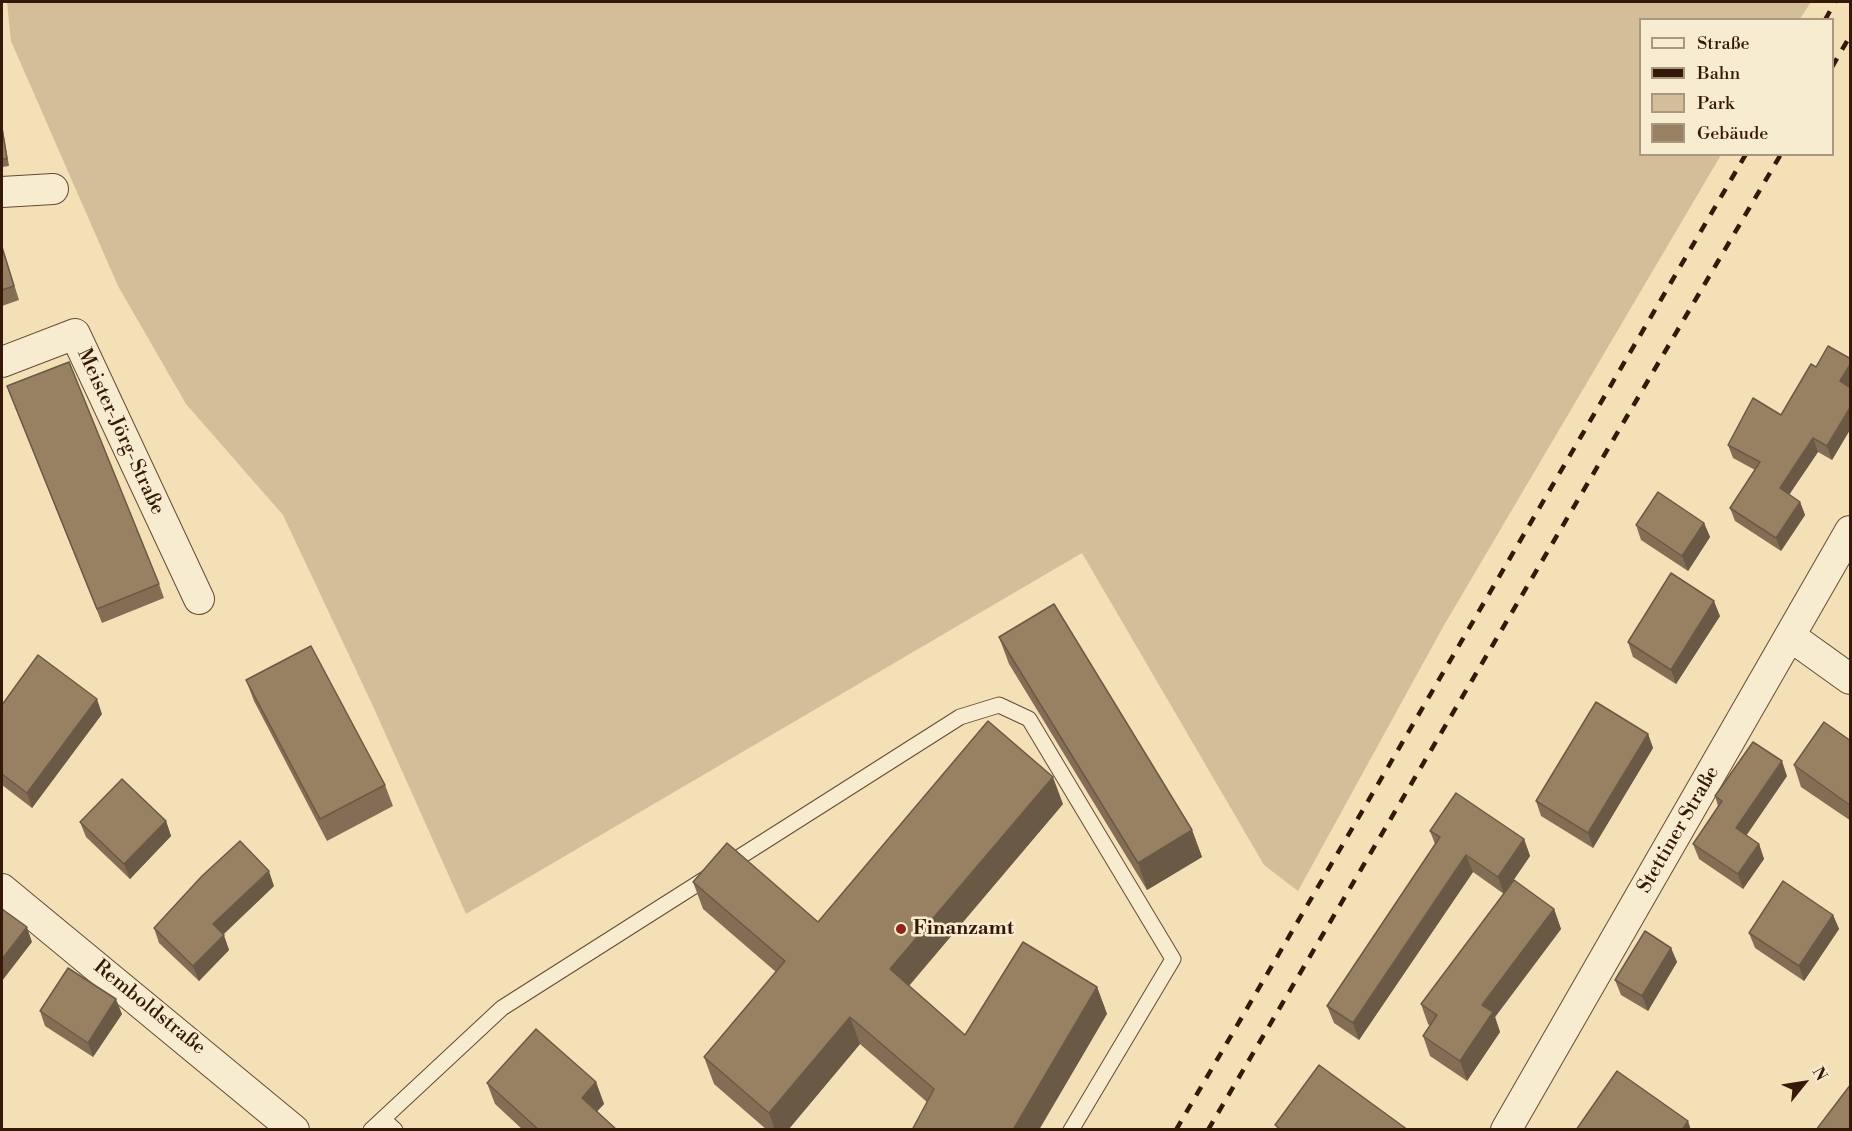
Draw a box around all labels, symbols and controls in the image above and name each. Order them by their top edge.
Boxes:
legend [1639,18,1834,156]
text: Straße [1697,32,1750,55]
text: Bahn [1697,62,1740,85]
text: Park [1697,92,1734,115]
text: Gebäude [1697,122,1768,145]
street label: Meister-Jörg-Straße [71,345,169,519]
street label: Stettiner Straße [1633,762,1725,898]
place label: Finanzamt [913,917,1014,941]
marker: Finanzamt [894,922,908,936]
street label: Remboldstraße [88,956,210,1060]
north arrow [1774,1053,1834,1113]
text: N [1808,1064,1831,1084]

